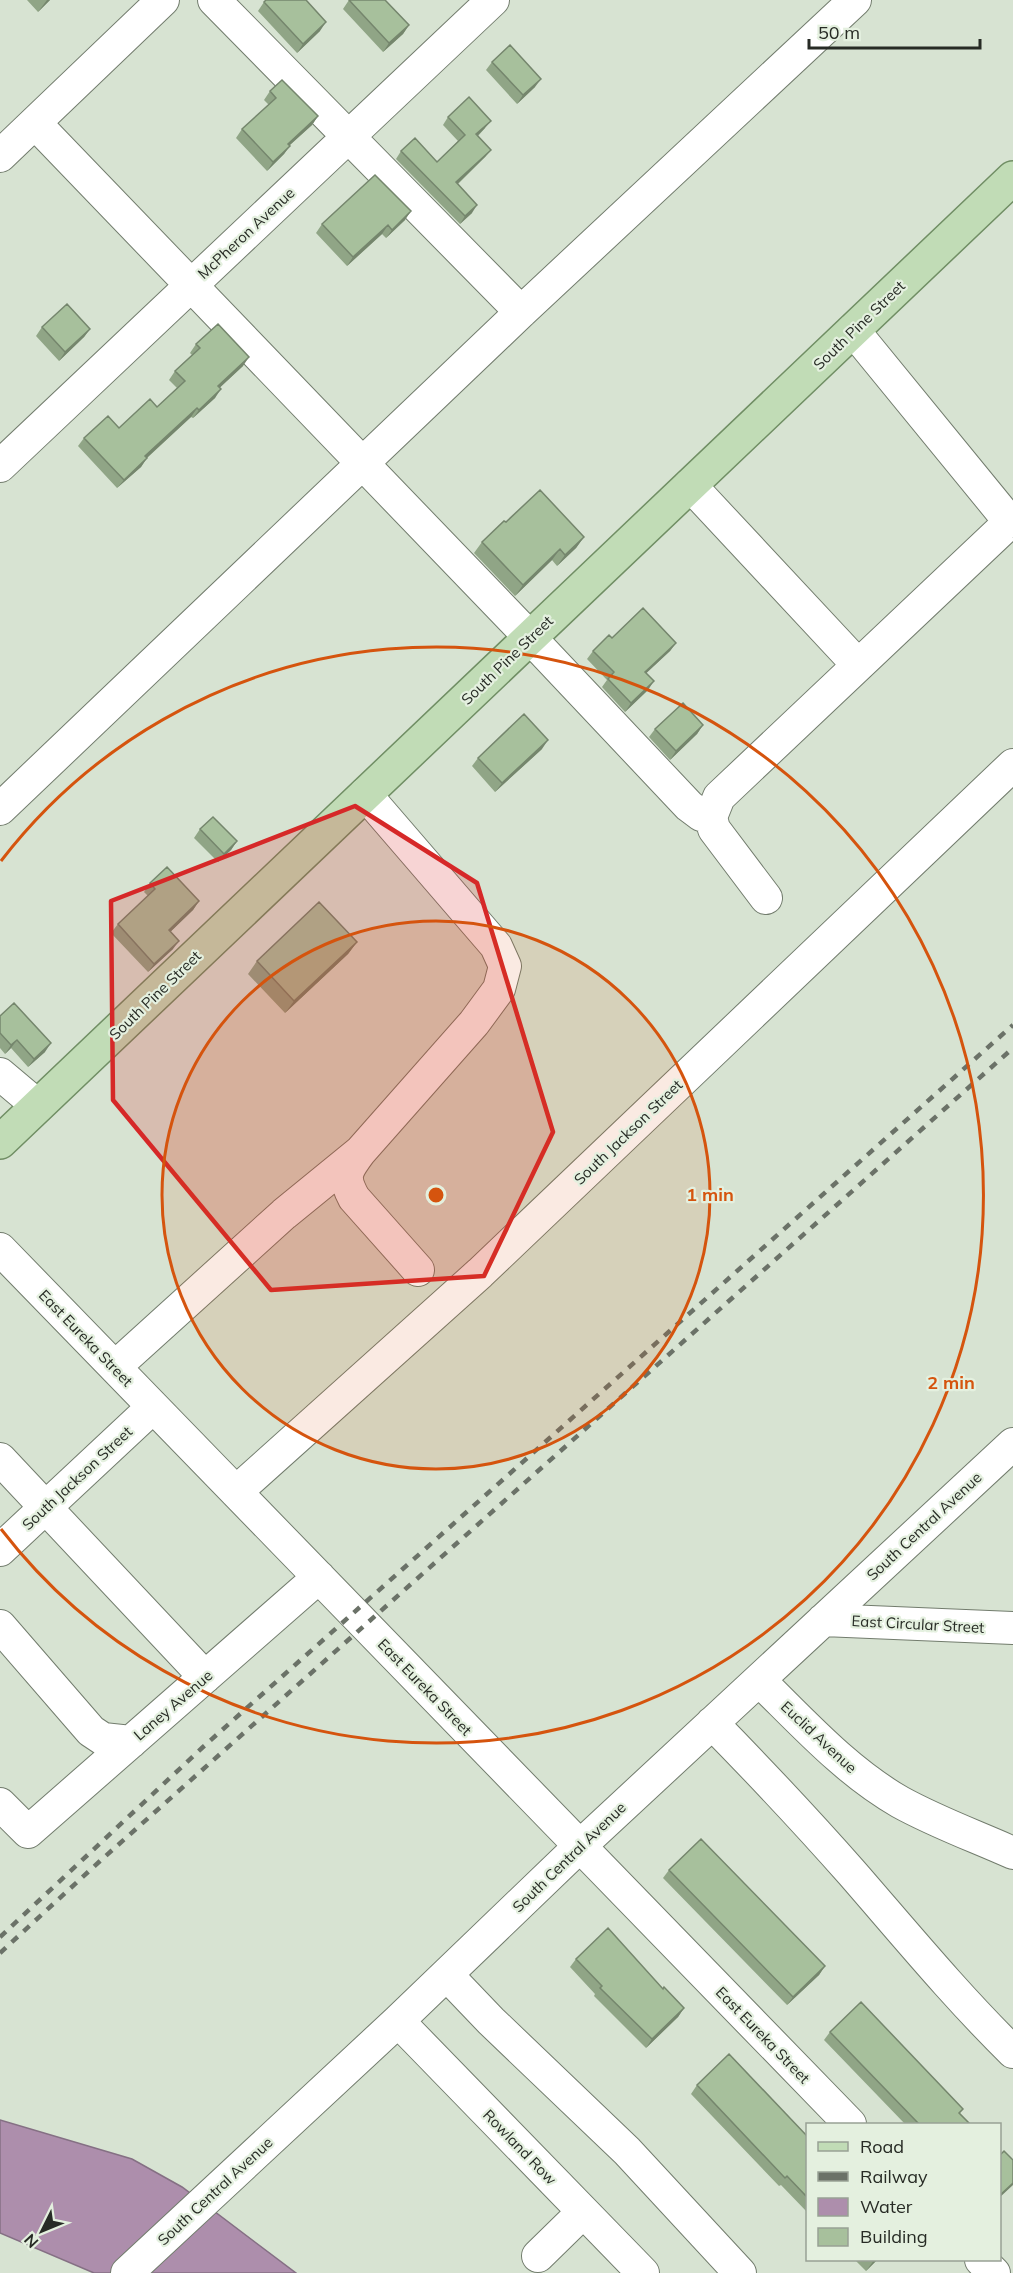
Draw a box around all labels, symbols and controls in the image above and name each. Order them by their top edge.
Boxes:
scale bar [809,12,980,50]
text: 50 m [818,21,860,44]
street label: McPheron Avenue [193,183,299,283]
street label: South Pine Street [809,276,909,374]
street label: South Pine Street [457,611,557,709]
street label: South Pine Street [105,946,205,1044]
street label: South Jackson Street [570,1075,686,1189]
text: 1 min [686,1183,734,1206]
centre of rings [426,1185,446,1205]
street label: East Eureka Street [35,1286,137,1390]
text: 2 min [927,1371,975,1394]
street label: South Jackson Street [18,1422,136,1534]
street label: South Central Avenue [862,1468,986,1584]
street label: East Circular Street [851,1611,985,1637]
street label: East Eureka Street [374,1635,476,1739]
street label: Laney Avenue [130,1666,216,1744]
street label: Euclid Avenue [777,1697,861,1777]
street label: South Central Avenue [508,1798,630,1916]
street label: East Eureka Street [712,1983,814,2087]
street label: Rowland Row [479,2105,561,2189]
legend [806,2123,1001,2261]
street label: South Central Avenue [153,2133,277,2249]
text: Road [860,2135,904,2158]
text: Railway [860,2165,928,2188]
text: Water [860,2195,913,2218]
north arrow [12,2201,72,2261]
text: Building [860,2225,928,2248]
text: N [20,2230,42,2252]

